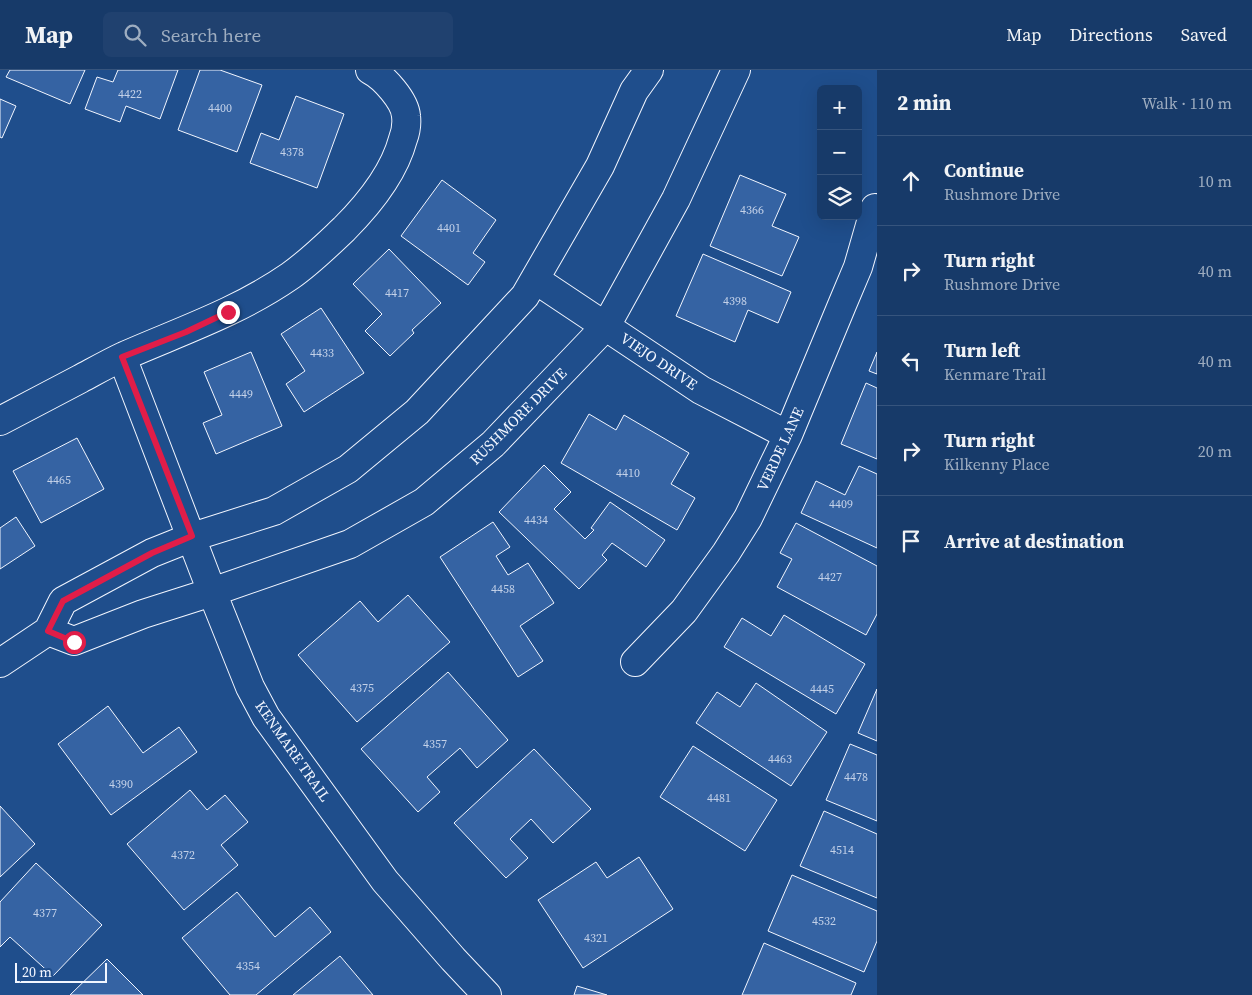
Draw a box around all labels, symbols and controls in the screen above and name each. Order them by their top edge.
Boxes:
search box [103,12,453,57]
text: Map [25,18,73,51]
icon: search [121,21,149,49]
text: Search here [161,22,261,48]
text: Map [1006,22,1042,47]
text: Directions [1070,22,1153,47]
text: Saved [1181,22,1227,47]
map controls [817,85,862,220]
button: + [817,85,862,130]
house number: 4422 [118,86,142,102]
text: 2 min [897,88,952,117]
text: Walk · 110 m [1142,92,1232,114]
house number: 4400 [208,100,232,116]
button: − [817,130,862,175]
house number: 4378 [280,144,304,160]
text: Continue [944,157,1024,183]
icon: ahead [897,167,925,195]
text: 10 m [1198,170,1232,192]
button: layers [817,175,862,220]
text: Rushmore Drive [944,183,1060,205]
house number: 4366 [740,202,764,218]
house number: 4401 [437,220,461,236]
text: Turn right [944,247,1035,273]
icon: right [897,257,925,285]
text: 40 m [1198,260,1232,282]
text: Rushmore Drive [944,273,1060,295]
house number: 4417 [385,285,409,301]
house number: 4398 [723,293,747,309]
route end [217,301,240,324]
street label: VIEJO DRIVE [616,327,702,395]
text: Turn left [944,337,1020,363]
house number: 4433 [310,345,334,361]
icon: left [897,347,925,375]
text: 40 m [1198,350,1232,372]
street label: RUSHMORE DRIVE [465,363,571,469]
text: Kenmare Trail [944,363,1046,385]
house number: 4449 [229,386,253,402]
street label: VERDE LANE [751,404,809,494]
text: Turn right [944,427,1035,453]
icon: right [897,437,925,465]
text: 20 m [1198,440,1232,462]
text: Kilkenny Place [944,453,1050,475]
house number: 4410 [616,465,640,481]
house number: 4465 [47,472,71,488]
house number: 4409 [829,496,853,512]
house number: 4434 [524,512,548,528]
icon: arrive [897,527,925,555]
text: Arrive at destination [944,528,1124,554]
house number: 4427 [818,569,842,585]
house number: 4458 [491,581,515,597]
route start [63,631,86,654]
house number: 4375 [350,680,374,696]
house number: 4445 [810,681,834,697]
street label: KENMARE TRAIL [250,696,336,806]
house number: 4357 [423,736,447,752]
house number: 4463 [768,751,792,767]
house number: 4478 [844,769,868,785]
house number: 4390 [109,776,133,792]
house number: 4481 [707,790,731,806]
house number: 4514 [830,842,854,858]
house number: 4372 [171,847,195,863]
house number: 4377 [33,905,57,921]
house number: 4532 [812,913,836,929]
house number: 4321 [584,930,608,946]
house number: 4354 [236,958,260,974]
scale bar [15,960,108,983]
text: 20 m [22,962,52,982]

